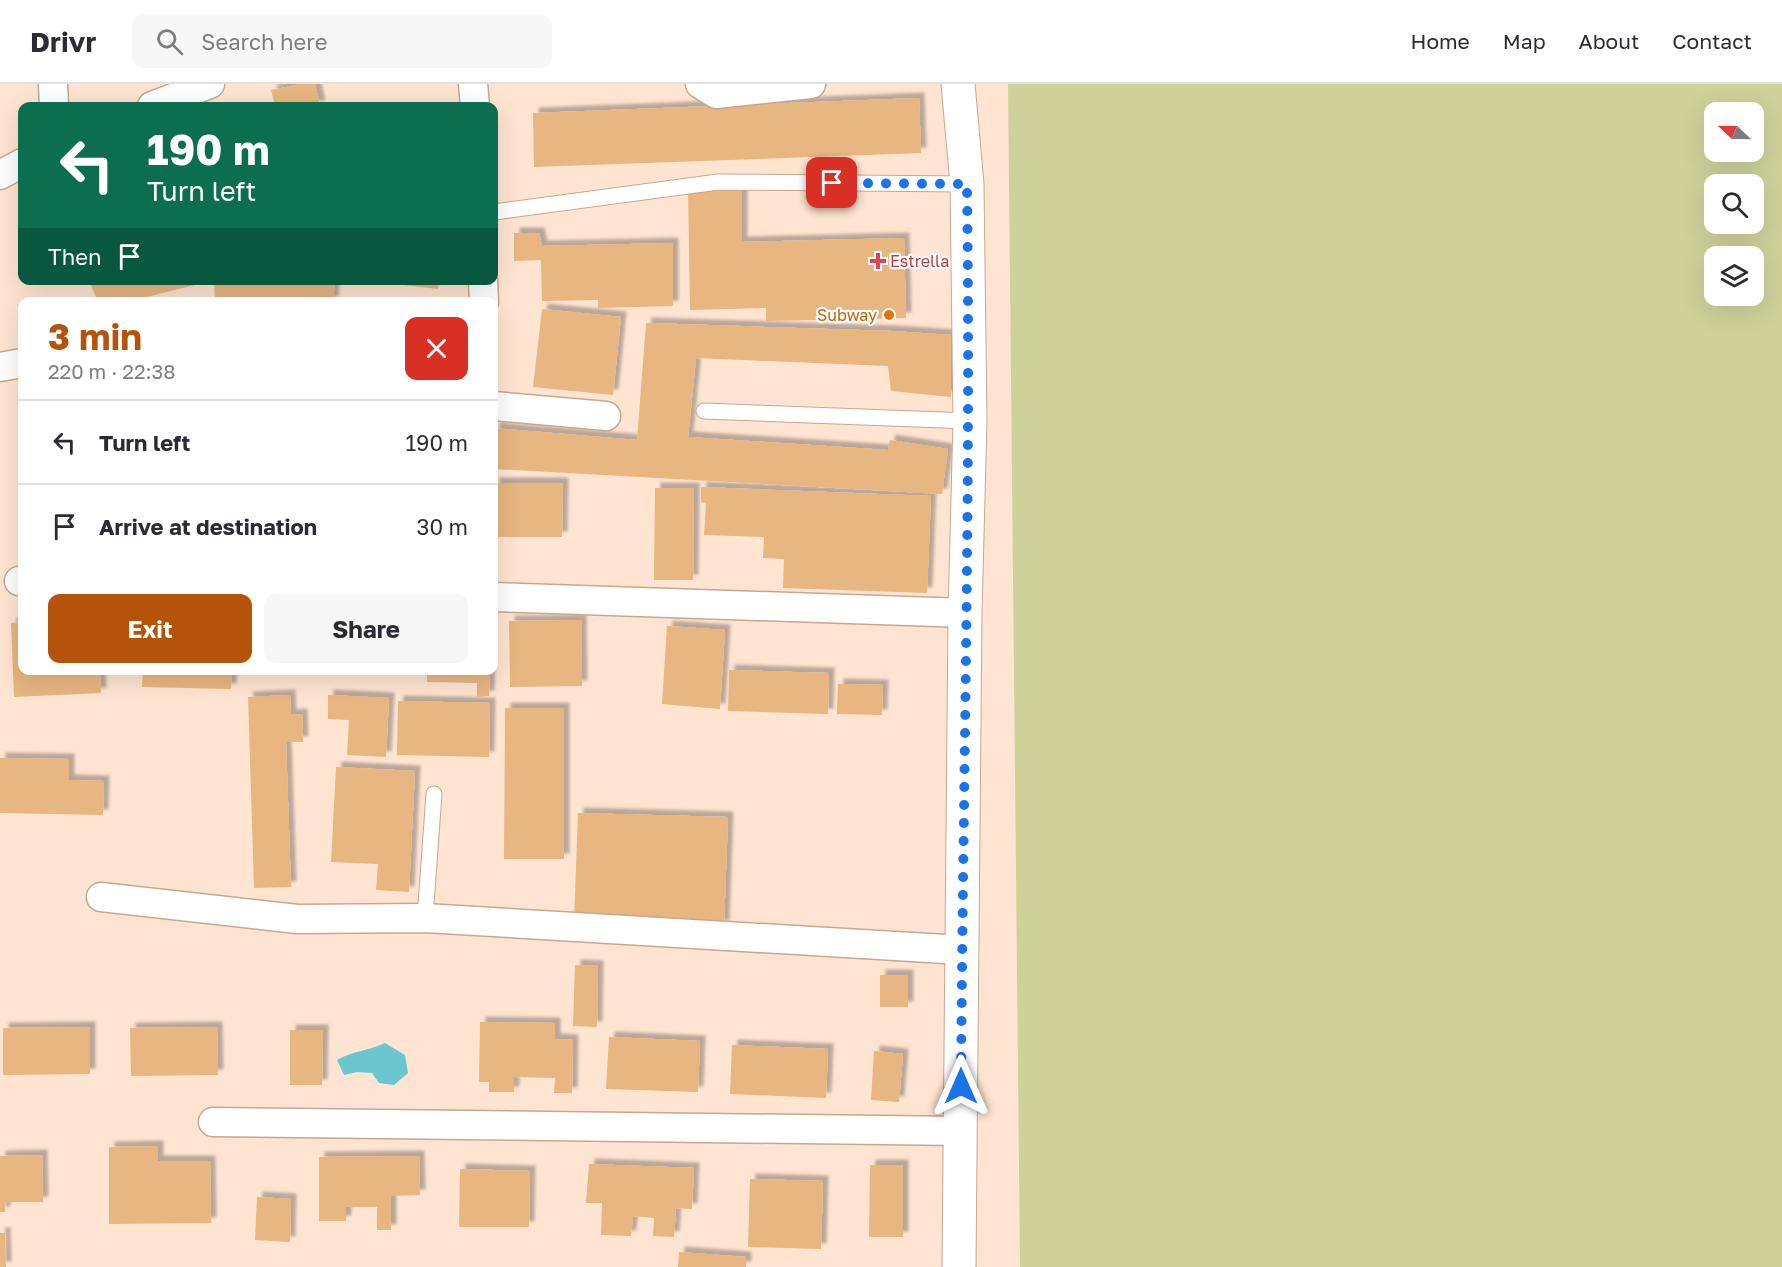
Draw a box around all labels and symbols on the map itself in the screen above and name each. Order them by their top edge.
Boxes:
north arrow [1704,102,1764,162]
pin [806,157,857,208]
place label: Estrella [890,251,949,271]
marker: Estrella [871,254,885,268]
place label: Subway [817,305,877,325]
marker: Subway [882,308,896,322]
position arrow [929,1054,993,1118]

